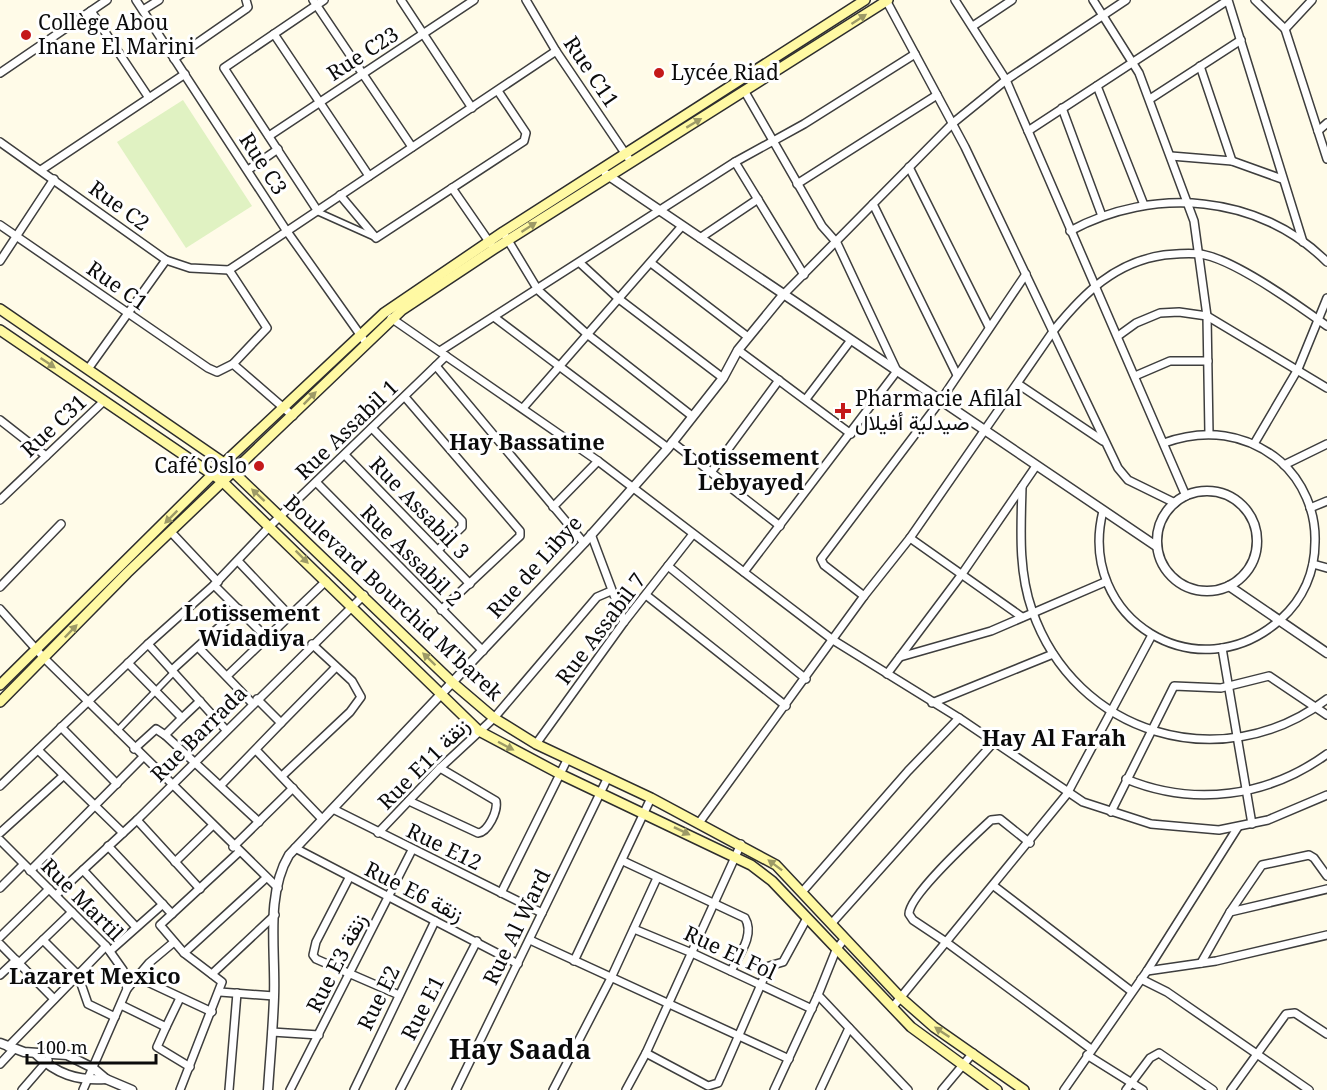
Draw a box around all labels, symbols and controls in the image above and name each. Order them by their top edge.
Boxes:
place label: Collège Abou Inane El Marini [38,8,195,60]
one-way arrow [851,13,867,24]
street label: Rue C23 [321,20,404,87]
marker: Collège Abou Inane El Marini [19,28,33,42]
street label: Rue C11 [558,30,626,113]
place label: Lycée Riad [671,58,779,86]
marker: Lycée Riad [652,66,666,80]
one-way arrow [686,118,703,128]
street label: Rue C3 [233,127,294,200]
street label: Rue C2 [84,174,156,237]
one-way arrow [521,222,537,233]
street label: Rue C1 [82,254,154,316]
one-way arrow [40,357,56,369]
street label: Rue Assabil 1 [289,373,404,485]
place label: Pharmacie Afilal صيدلية أفيلال [855,384,1022,436]
street label: Rue C31 [14,388,92,463]
one-way arrow [303,392,317,406]
marker: Pharmacie Afilal صيدلية أفيلال [836,404,850,418]
district label: Hay Bassatine [449,426,605,456]
district label: Lotissement Lebyayed [683,441,819,496]
street label: Rue Assabil 3 [364,450,476,565]
place label: Café Oslo [154,451,247,479]
marker: Café Oslo [252,459,266,473]
one-way arrow [251,488,266,502]
street label: Boulevard Bourchid M'barek [278,488,510,707]
street label: Rue Assabil 2 [355,498,469,612]
one-way arrow [164,509,178,523]
street label: Rue de Libye [481,509,588,624]
one-way arrow [295,550,309,564]
street label: Rue Assabil 7 [549,567,651,690]
district label: Lotissement Widadiya [184,597,320,652]
one-way arrow [63,624,77,638]
one-way arrow [423,653,437,667]
street label: Rue Barrada [144,679,252,787]
street label: Rue E11 زنقة [371,711,475,815]
district label: Hay Al Farah [982,722,1126,752]
one-way arrow [497,741,515,751]
street label: Rue E12 [402,816,487,876]
one-way arrow [673,826,690,835]
street label: Rue Martil [35,852,130,947]
street label: Rue E6 زنقة [360,854,469,928]
one-way arrow [767,859,783,871]
street label: Rue Al Ward [476,864,556,989]
street label: Rue E3 زنقة [299,908,373,1017]
street label: Rue El Fol [680,918,782,986]
district label: Lazaret Mexico [9,960,181,990]
street label: Rue E2 [350,961,406,1035]
street label: Rue E1 [394,971,450,1044]
scale bar [27,1027,156,1065]
one-way arrow [934,1027,950,1038]
district label: Hay Saada [449,1030,591,1067]
text: 100 m [36,1035,88,1059]

